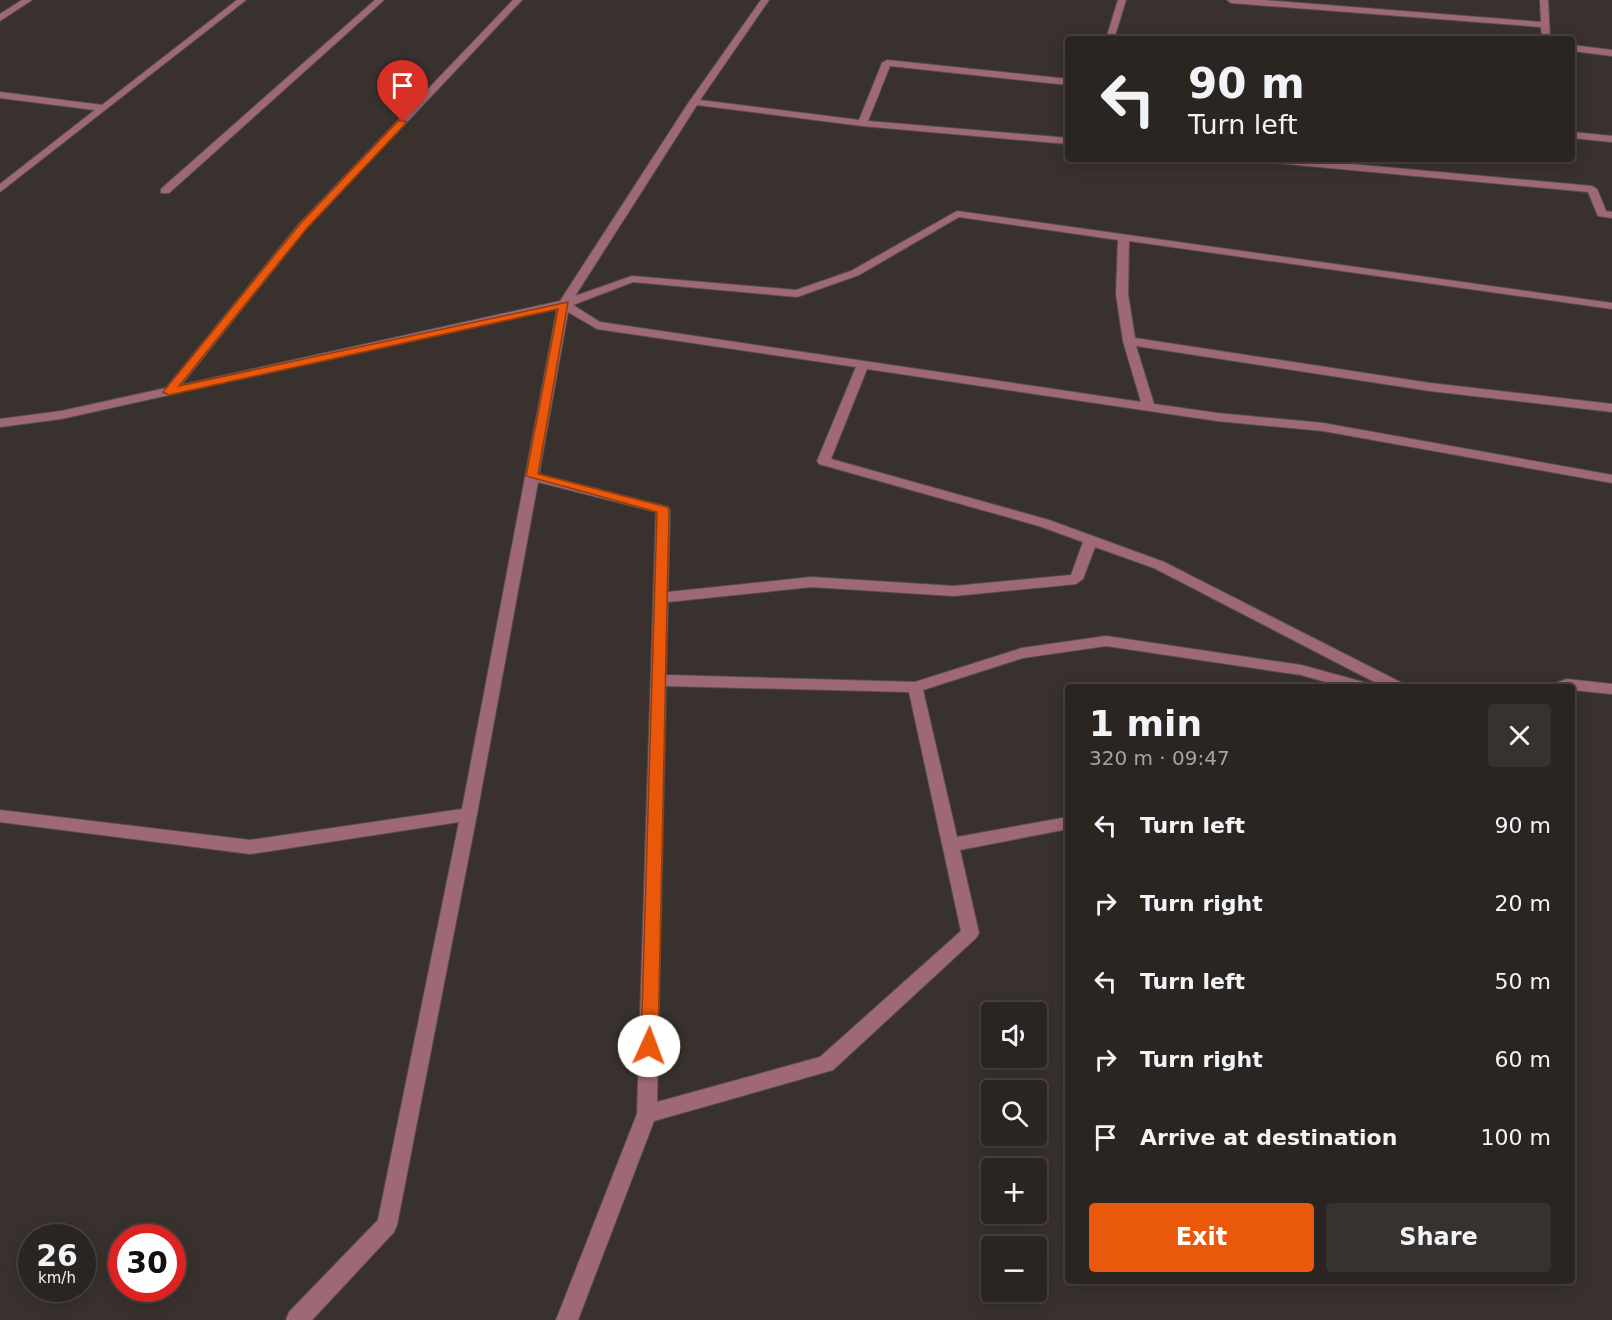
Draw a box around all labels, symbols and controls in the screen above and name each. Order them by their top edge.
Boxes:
text: 90 m [1188,59,1305,108]
pin [377,60,428,122]
icon: left [1089,60,1167,138]
icon: arrive [386,69,419,102]
text: Turn left [1188,109,1298,140]
text: 1 min [1089,703,1202,744]
button: close [1488,704,1551,767]
text: 320 m · 09:47 [1089,746,1230,770]
icon: left [1089,809,1122,842]
text: Turn left [1140,813,1245,838]
text: 90 m [1495,813,1551,838]
icon: right [1089,887,1122,920]
text: Turn right [1140,891,1263,916]
text: 20 m [1495,891,1551,916]
icon: left [1089,965,1122,998]
text: Turn left [1140,969,1245,994]
text: 50 m [1495,969,1551,994]
map controls [981,1002,1047,1302]
button: sound [981,1002,1047,1068]
position arrow [617,1014,681,1078]
icon: right [1089,1043,1122,1076]
text: Turn right [1140,1047,1263,1072]
text: 60 m [1495,1047,1551,1072]
button: search [981,1080,1047,1146]
icon: arrive [1089,1121,1122,1154]
text: Arrive at destination [1140,1125,1397,1150]
text: 100 m [1481,1125,1551,1150]
button: + [981,1158,1047,1224]
button: Exit [1089,1203,1314,1272]
button: Share [1326,1203,1551,1272]
speed limit sign: 30 [108,1224,186,1302]
button: − [981,1236,1047,1302]
text: 26 [36,1238,78,1273]
text: km/h [38,1269,76,1287]

